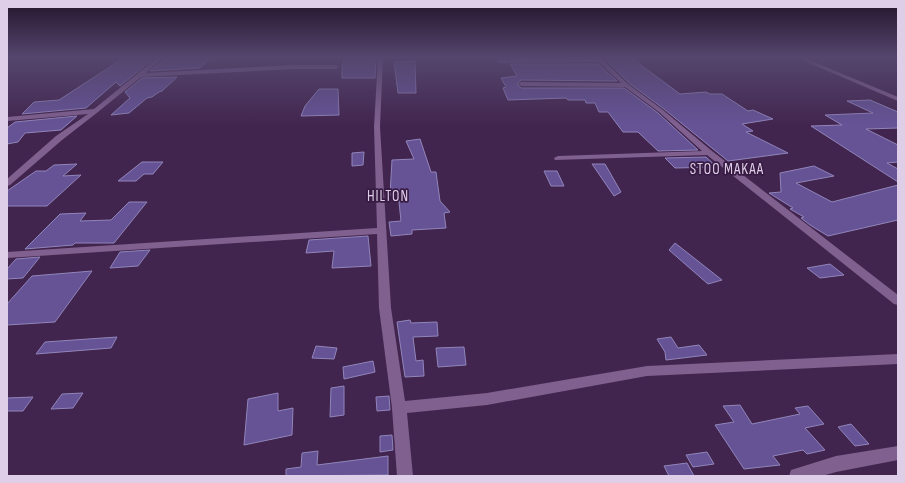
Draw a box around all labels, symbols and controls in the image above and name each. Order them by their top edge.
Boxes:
district label: STOO MAKAA [690,160,764,179]
district label: HILTON [367,187,409,206]

